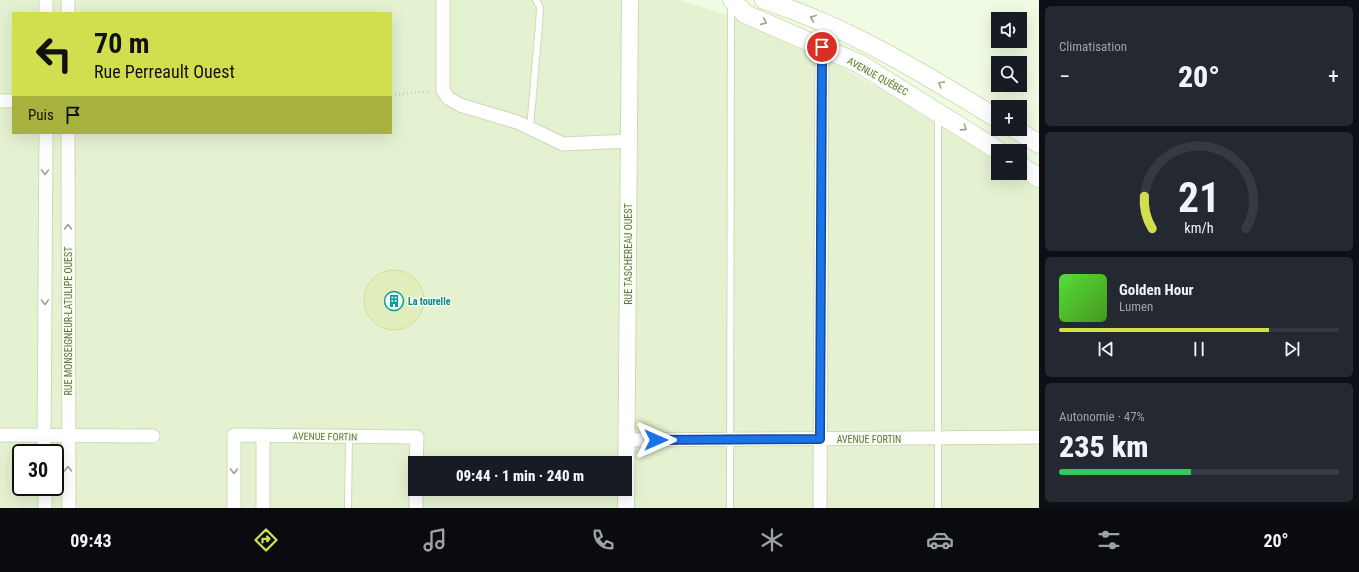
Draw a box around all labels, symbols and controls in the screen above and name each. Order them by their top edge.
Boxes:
map controls [991,12,1027,180]
button: sound [991,12,1027,48]
one-way arrow [810,15,818,23]
one-way arrow [760,17,767,25]
text: 70 m [94,27,150,60]
icon: left [28,28,80,80]
pin [805,30,839,64]
icon: arrive [811,36,833,58]
text: Climatisation [1059,39,1127,54]
street label: AVENUE QUÉBEC [845,54,911,98]
button: search [991,56,1027,92]
text: 20° [1178,59,1220,94]
text: Rue Perreault Ouest [94,61,235,82]
text: − [1059,64,1070,89]
text: + [1328,64,1339,89]
one-way arrow [938,81,945,89]
button: + [991,100,1027,136]
icon: arrive [62,104,84,126]
text: Puis [28,106,54,124]
one-way arrow [960,124,967,131]
button: − [991,144,1027,180]
one-way arrow [41,169,49,175]
text: 21 [1178,173,1220,222]
street label: RUE TASCHEREAU OUEST [623,203,634,305]
text: km/h [1184,220,1214,236]
one-way arrow [64,224,72,230]
street label: RUE MONSEIGNEUR-LATULIPE OUEST [63,247,74,395]
text: Golden Hour [1119,281,1194,299]
building icon: La tourelle [383,290,405,312]
place label: La tourelle [408,296,451,307]
one-way arrow [41,299,49,305]
text: Lumen [1119,299,1153,314]
icon: previous [1095,338,1117,360]
icon: pause [1188,338,1210,360]
icon: next [1281,338,1303,360]
text: Autonomie · 47% [1059,409,1145,424]
position arrow [635,419,677,461]
text: 235 km [1059,429,1148,464]
street label: AVENUE FORTIN [293,430,357,443]
street label: AVENUE FORTIN [837,434,901,445]
speed limit sign: 30 [12,444,64,496]
one-way arrow [64,466,72,472]
text: 09:44 · 1 min · 240 m [456,467,584,485]
one-way arrow [230,468,238,474]
icon: directions [252,526,280,554]
icon: music [421,526,449,554]
icon: phone [589,526,617,554]
icon: climate [758,526,786,554]
icon: car [926,526,954,554]
icon: filters [1095,526,1123,554]
text: 09:43 [70,530,112,551]
text: 20° [1263,530,1289,551]

